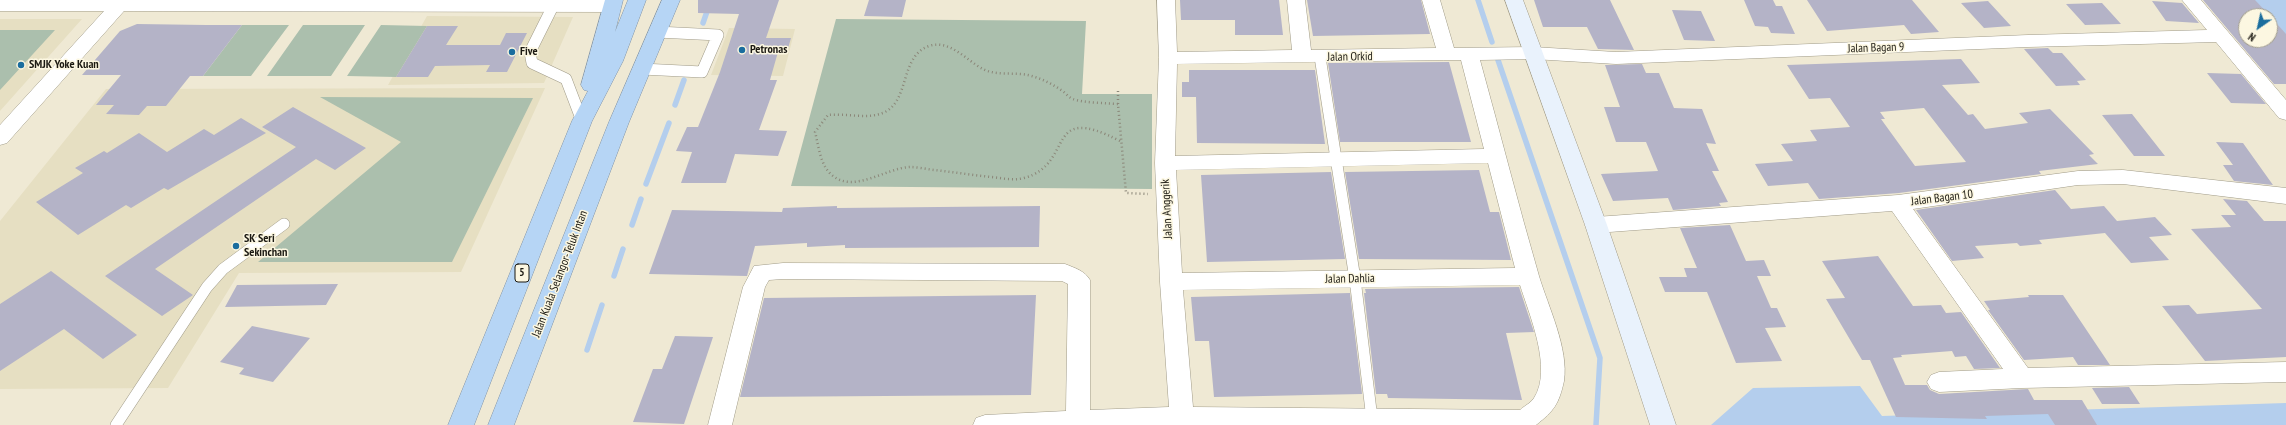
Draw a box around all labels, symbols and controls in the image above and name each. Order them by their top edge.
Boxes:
north arrow [2238,8,2278,48]
text: N [2245,30,2258,45]
street label: Jalan Bagan 9 [1847,40,1905,56]
place label: Petronas [750,43,787,57]
place label: Five [520,45,538,59]
marker: Petronas [737,45,747,55]
marker: Five [507,47,517,57]
street label: Jalan Orkid [1327,49,1373,65]
place label: SMJK Yoke Kuan [29,58,99,72]
marker: SMJK Yoke Kuan [16,60,26,70]
street label: Jalan Anggerik [1158,179,1176,239]
street label: Jalan Bagan 10 [1910,187,1974,209]
street label: Jalan Kuala Selangor-Teluk Intan [529,209,591,339]
place label: SK Seri Sekinchan [244,232,287,260]
marker: SK Seri Sekinchan [231,241,241,251]
road number: 5 [515,264,529,282]
street label: Jalan Dahlia [1325,271,1375,287]

